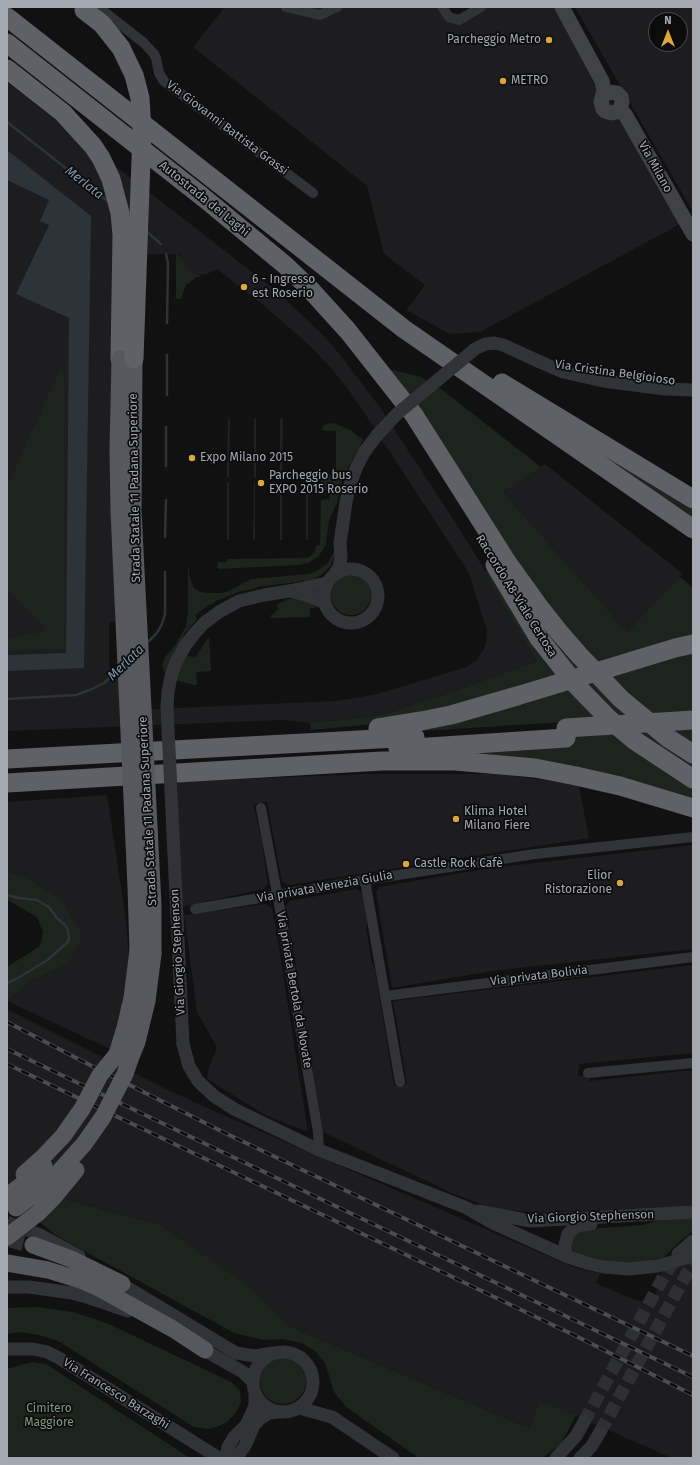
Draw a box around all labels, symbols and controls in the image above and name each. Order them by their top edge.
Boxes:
north arrow [648,12,688,52]
text: N [664,14,672,27]
place label: Parcheggio Metro [447,33,541,47]
marker: Parcheggio Metro [544,35,554,45]
place label: METRO [511,74,548,88]
marker: METRO [498,76,508,86]
street label: Via Giovanni Battista Grassi [163,78,291,178]
street label: Via Milano [635,139,675,195]
street label: Autostrada dei Laghi [156,158,252,240]
water label: Merlata [62,163,106,203]
place label: 6 - Ingresso est Roserio [252,273,315,301]
marker: 6 - Ingresso est Roserio [239,282,249,292]
street label: Via Cristina Belgioioso [554,357,676,389]
street label: Strada Statale 11 Padana Superiore [126,393,144,583]
place label: Expo Milano 2015 [200,451,293,465]
marker: Expo Milano 2015 [187,453,197,463]
place label: Parcheggio bus EXPO 2015 Roserio [269,469,368,497]
marker: Parcheggio bus EXPO 2015 Roserio [256,478,266,488]
street label: Raccordo A8-Viale Certosa [472,532,560,660]
water label: Merlata [105,642,147,684]
street label: Strada Statale 11 Padana Superiore [136,716,160,906]
place label: Klima Hotel Milano Fiere [464,805,530,833]
marker: Klima Hotel Milano Fiere [451,814,461,824]
place label: Castle Rock Cafè [414,857,503,871]
marker: Castle Rock Cafè [401,859,411,869]
street label: Via privata Venezia Giulia [256,868,394,906]
place label: Elior Ristorazione [545,869,612,897]
marker: Elior Ristorazione [615,878,625,888]
street label: Via Giorgio Stephenson [167,888,189,1016]
street label: Via privata Bertola da Novate [273,911,315,1069]
street label: Via privata Bolivia [489,963,589,989]
street label: Via Giorgio Stephenson [527,1208,655,1226]
street label: Via Francesco Barzaghi [60,1355,172,1433]
park label: Cimitero Maggiore [24,1402,74,1430]

